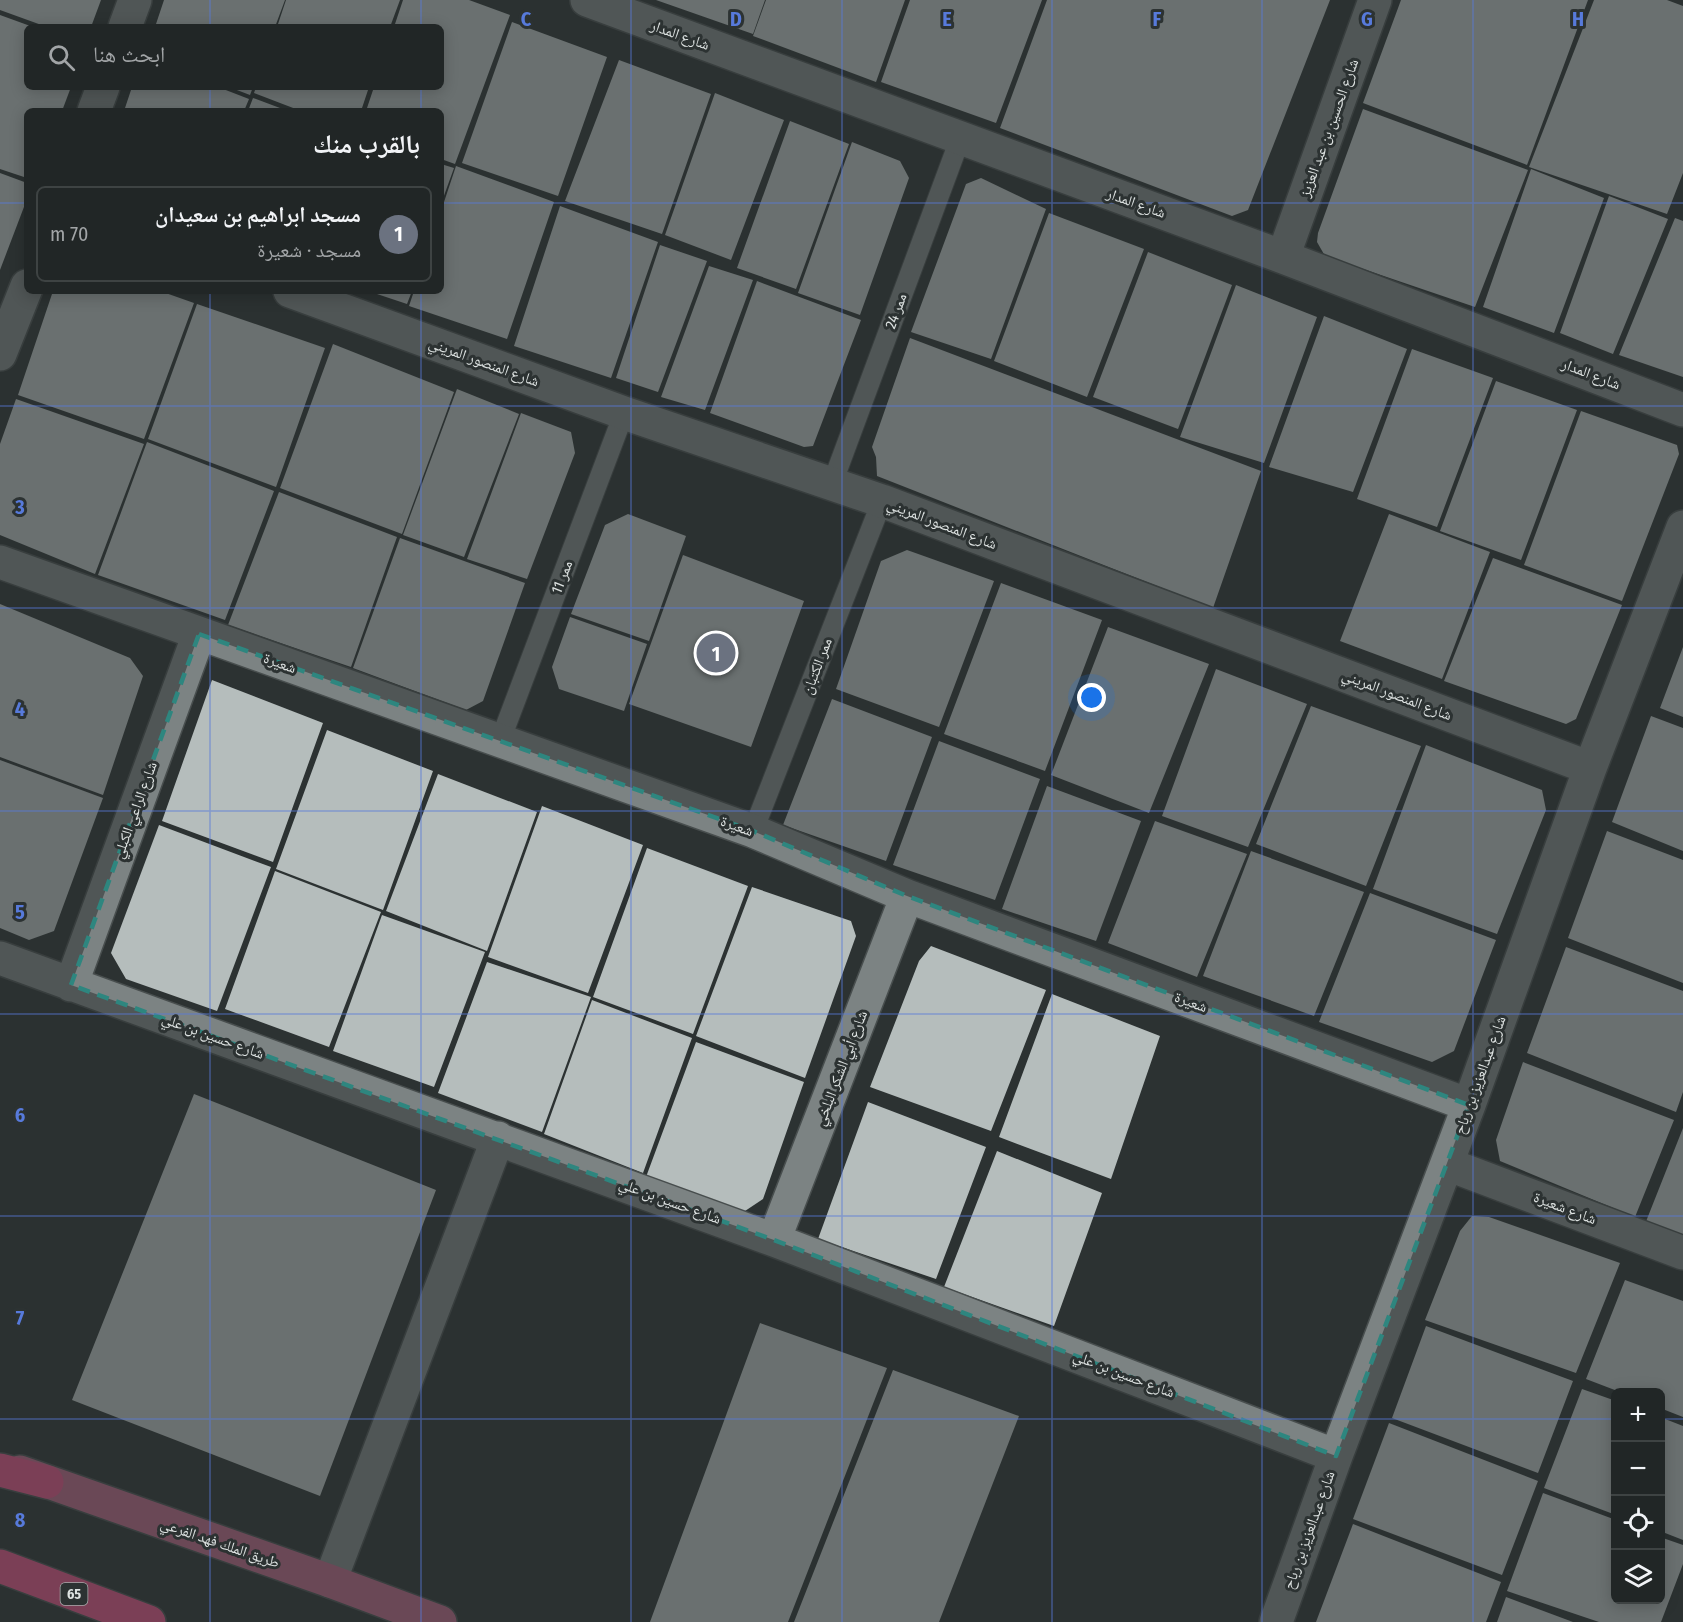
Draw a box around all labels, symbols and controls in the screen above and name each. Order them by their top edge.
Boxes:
text: C [521,7,532,31]
text: D [730,7,742,31]
text: E [942,7,952,31]
text: F [1153,7,1162,31]
text: G [1361,7,1373,31]
text: H [1572,7,1584,31]
street label: شارع المدار [647,16,712,55]
search box [24,24,444,90]
icon: search [45,41,78,74]
text: ابحث هنا [93,41,165,68]
street label: شارع الحسين بن عبد العزيز [1295,56,1363,201]
text: بالقرب منك [313,129,420,160]
street label: شارع المدار [1103,184,1168,223]
text: مسجد ابراهيم بن سعيدان [155,201,361,228]
text: 70 m [50,222,88,246]
text: 1 [394,222,403,246]
text: مسجد · شعيرة [257,238,361,262]
street label: ممر 24 [881,291,911,331]
street label: شارع المنصور المريني [425,334,542,393]
street label: شارع المدار [1558,354,1623,394]
text: 3 [14,495,25,519]
street label: شارع المنصور المريني [884,495,1000,556]
street label: ممر 11 [547,558,577,596]
pin: 1 [696,630,736,676]
street label: ممر الكتبان [798,635,837,697]
street label: شعيرة [261,649,299,677]
street label: شارع المنصور المريني [1339,666,1455,727]
your location [1077,683,1106,712]
text: 4 [15,697,25,721]
street label: شارع الراعي الكبلي [109,759,164,862]
street label: شعيرة [718,812,756,840]
text: 5 [15,900,25,924]
street label: شعيرة [1172,988,1210,1016]
street label: شارع أبي الشكر البلخي [811,1008,874,1129]
street label: شارع حسين بن علي [159,1009,267,1065]
street label: شارع عبدالعزيز بن رباح [1450,1013,1511,1137]
text: 6 [15,1103,25,1127]
street label: شارع حسين بن علي [616,1174,724,1230]
street label: شارع شعيرة [1531,1188,1599,1229]
text: 7 [16,1306,25,1330]
street label: شارع حسين بن علي [1070,1346,1177,1404]
map controls [1611,1388,1665,1604]
button: + [1611,1388,1665,1442]
button: − [1611,1442,1665,1496]
street label: شارع عبدالعزيز بن رباح [1279,1468,1340,1592]
button: locate [1611,1496,1665,1550]
text: 8 [15,1508,26,1532]
street label: طريق الملك فهد الفرعي [157,1514,282,1574]
button: layers [1611,1550,1665,1604]
road number: 65 [60,1583,88,1605]

